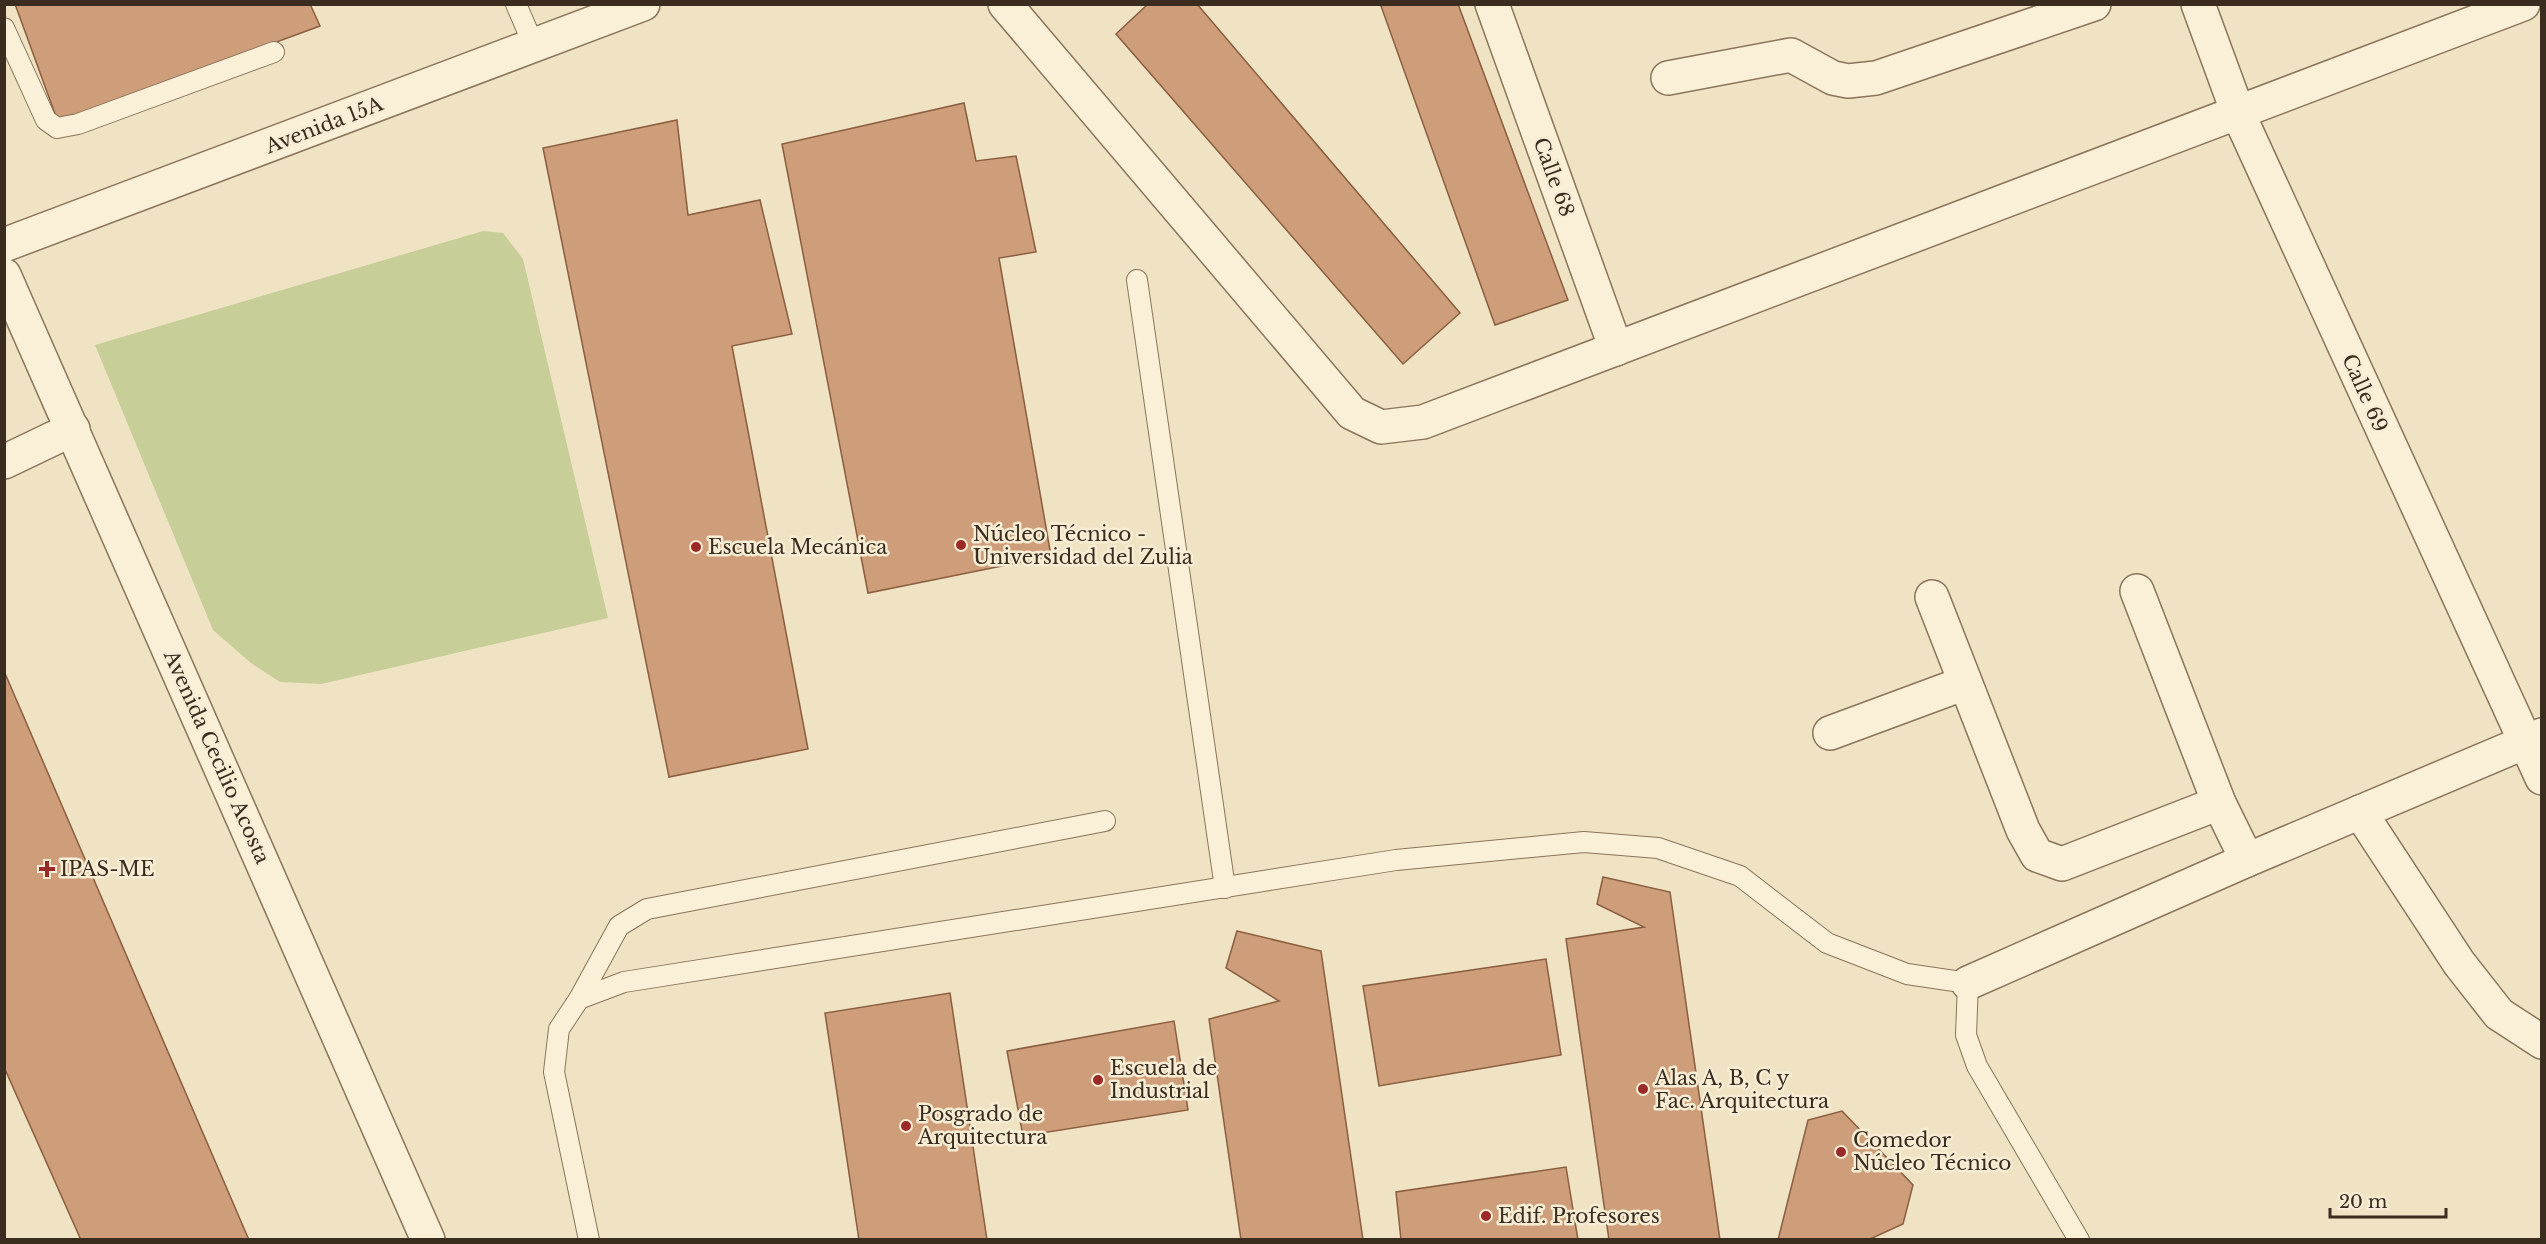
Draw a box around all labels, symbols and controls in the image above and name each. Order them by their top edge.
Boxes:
street label: Avenida 15A [261,91,387,159]
street label: Calle 68 [1529,134,1579,220]
street label: Calle 69 [2337,350,2393,436]
place label: Núcleo Técnico - Universidad del Zulia [973,522,1194,569]
place label: Escuela Mecánica [708,535,888,559]
marker: Núcleo Técnico - Universidad del Zulia [954,538,968,552]
marker: Escuela Mecánica [689,540,703,554]
street label: Avenida Cecilio Acosta [159,646,275,868]
place label: IPAS-ME [60,857,155,881]
marker: IPAS-ME [38,860,56,878]
place label: Escuela de Industrial [1110,1056,1217,1103]
place label: Alas A, B, C y Fac. Arquitectura [1654,1066,1830,1113]
marker: Escuela de Industrial [1091,1073,1105,1087]
marker: Alas A, B, C y Fac. Arquitectura [1636,1082,1650,1096]
place label: Posgrado de Arquitectura [917,1102,1048,1149]
marker: Posgrado de Arquitectura [899,1119,913,1133]
place label: Comedor Núcleo Técnico [1853,1128,2011,1175]
marker: Comedor Núcleo Técnico [1834,1145,1848,1159]
scale bar [2330,1181,2446,1219]
text: 20 m [2339,1191,2387,1213]
place label: Edif. Profesores [1498,1204,1660,1228]
marker: Edif. Profesores [1479,1209,1493,1223]

